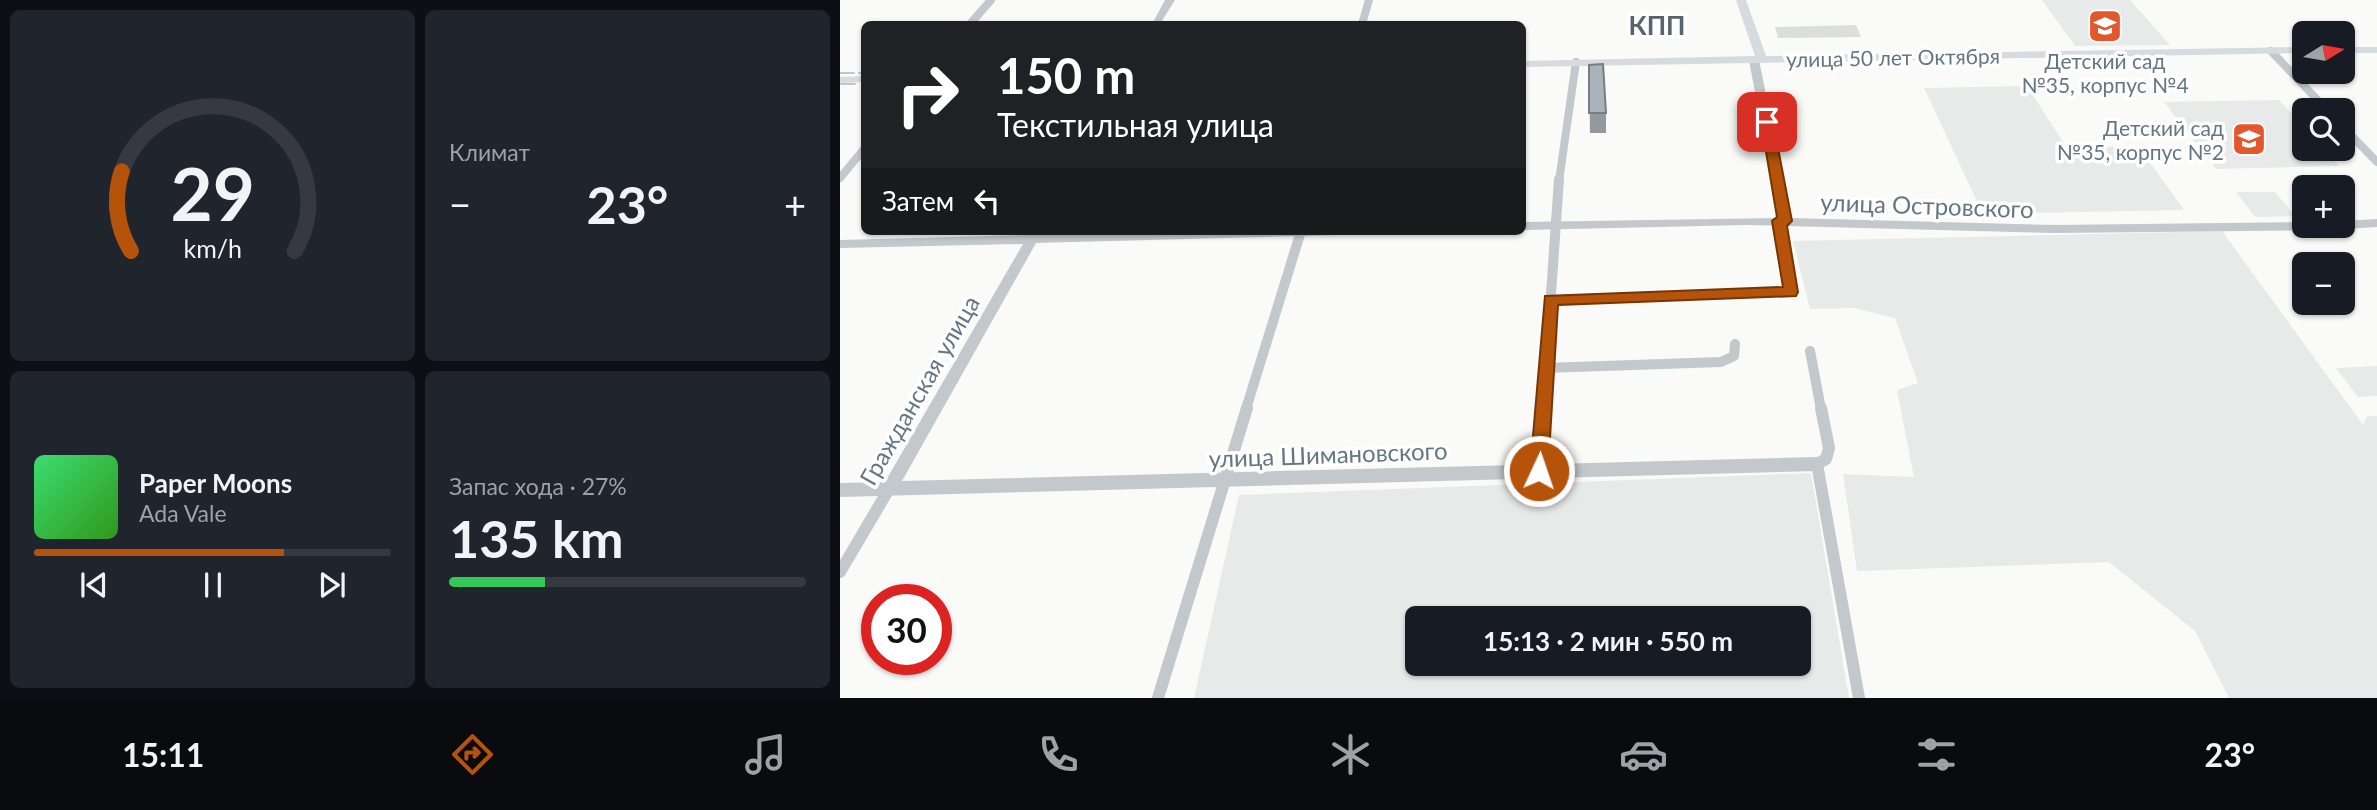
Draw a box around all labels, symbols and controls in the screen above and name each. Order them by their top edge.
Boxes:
school or university icon: Детский сад №35, корпус №4 [2086,7,2124,45]
district label: КПП [1629,9,1685,41]
north arrow [2292,21,2356,84]
map controls [2292,21,2355,315]
street label: улица 50 лет Октября [1786,43,2000,71]
text: 150 m [997,46,1135,104]
place label: Детский сад №35, корпус №4 [2021,48,2189,97]
icon: right [882,49,973,140]
pin [1737,92,1797,152]
button: search [2292,98,2355,161]
icon: arrive [1748,103,1786,141]
text: Текстильная улица [997,105,1274,144]
place label: Детский сад №35, корпус №2 [2057,115,2224,164]
school or university icon: Детский сад №35, корпус №2 [2230,120,2268,158]
text: Климат [449,138,530,166]
text: 29 [170,150,255,238]
text: 23° [587,173,668,235]
button: + [2292,175,2355,238]
text: − [449,181,471,227]
text: + [784,181,806,227]
icon: left [968,182,1006,220]
text: Затем [882,185,954,217]
street label: улица Островского [1820,187,2034,223]
text: km/h [183,233,242,263]
button: − [2292,252,2355,315]
street label: Гражданская улица [853,290,985,490]
position arrow [1502,434,1576,508]
street label: улица Шимановского [1208,435,1448,473]
text: Paper Moons [139,467,292,499]
text: Запас хода · 27% [449,472,627,500]
text: Ada Vale [139,499,227,527]
text: 135 km [449,507,623,569]
icon: previous [75,566,113,604]
icon: pause [194,566,232,604]
icon: next [313,566,351,604]
speed limit sign: 30 [861,584,952,675]
text: 15:13 · 2 мин · 550 m [1483,625,1733,657]
icon: directions [448,730,497,779]
icon: music [741,730,790,779]
icon: phone [1034,730,1083,779]
icon: climate [1326,730,1375,779]
icon: car [1619,730,1668,779]
icon: filters [1912,730,1961,779]
text: 15:11 [122,735,204,774]
text: 23° [2205,735,2255,774]

